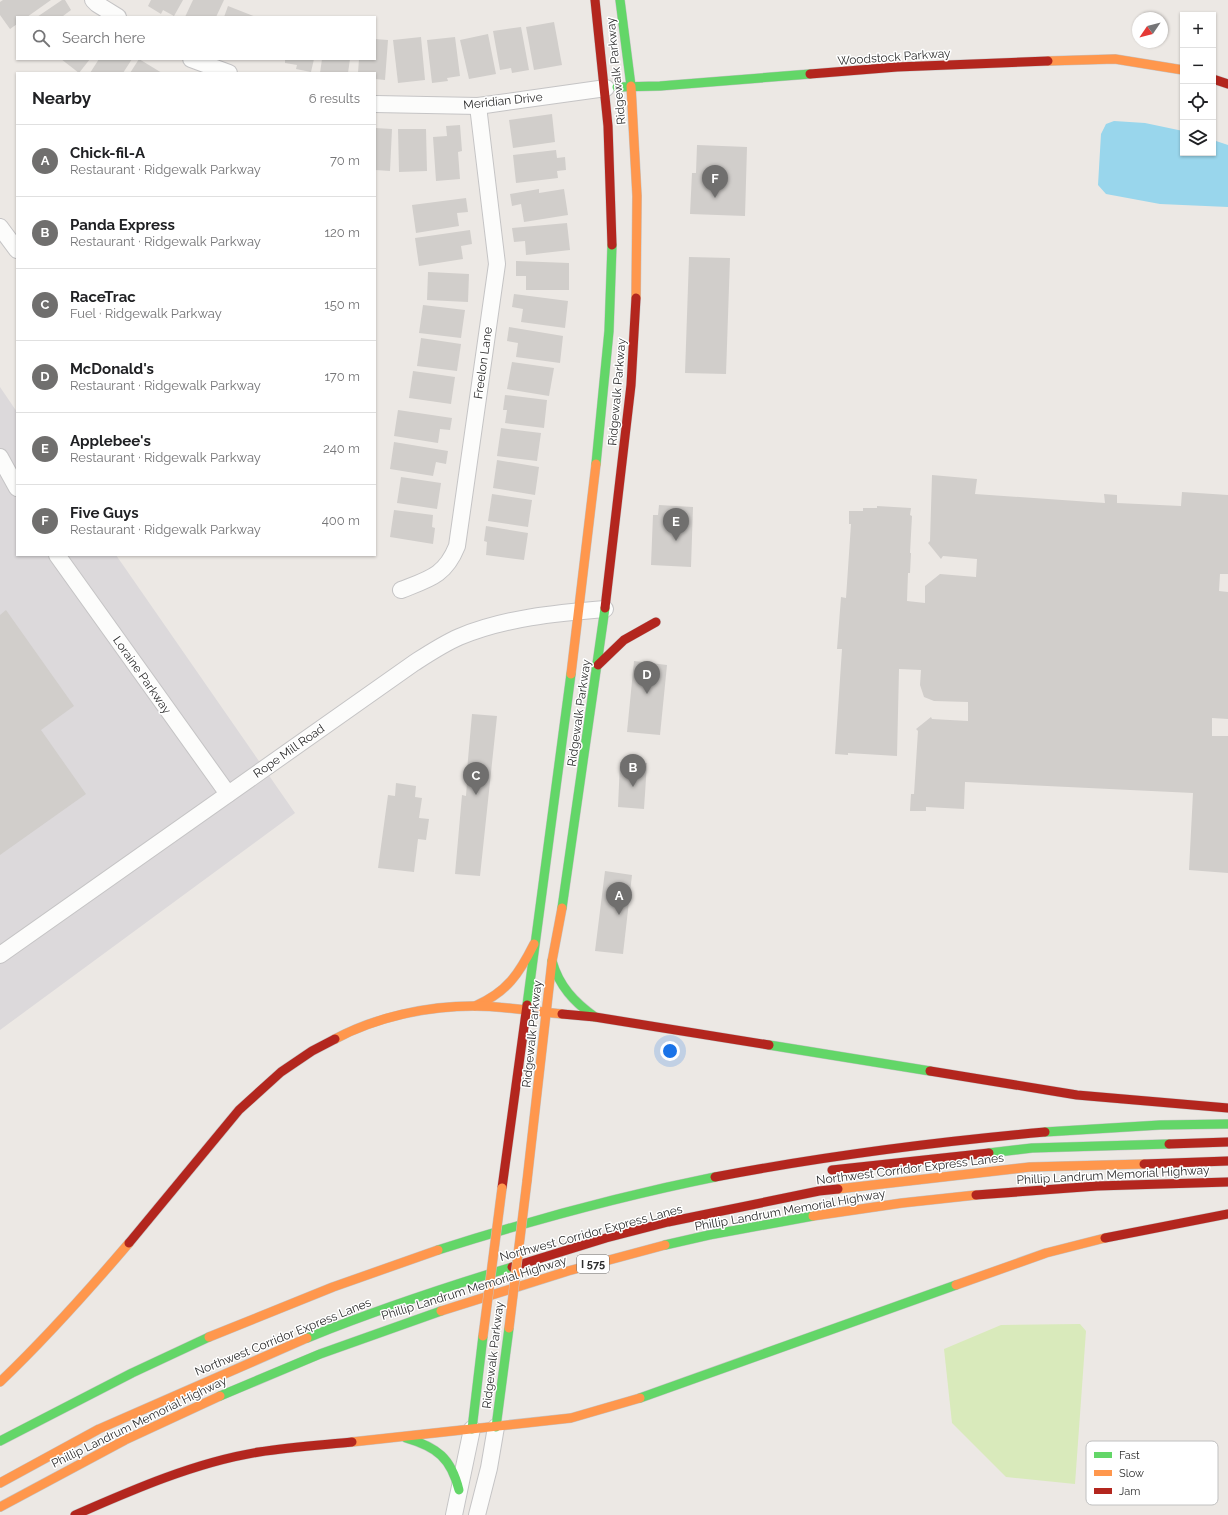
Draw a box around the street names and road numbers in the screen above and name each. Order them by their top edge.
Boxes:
street label: Ridgewalk Parkway [603,16,629,125]
street label: Woodstock Parkway [837,46,951,68]
street label: Meridian Drive [463,90,543,112]
street label: Freelon Lane [471,326,495,400]
street label: Ridgewalk Parkway [605,337,629,446]
street label: Loraine Parkway [110,634,174,717]
street label: Ridgewalk Parkway [565,658,594,767]
street label: Rope Mill Road [251,721,327,781]
street label: Ridgewalk Parkway [519,979,545,1088]
street label: Northwest Corridor Express Lanes [815,1151,1005,1187]
street label: Phillip Landrum Memorial Highway [1016,1163,1210,1187]
street label: Phillip Landrum Memorial Highway [694,1186,887,1234]
street label: Northwest Corridor Express Lanes [498,1202,684,1264]
street label: Phillip Landrum Memorial Highway [380,1253,569,1323]
road number: I 575 [577,1255,609,1273]
street label: Northwest Corridor Express Lanes [193,1295,373,1379]
street label: Ridgewalk Parkway [479,1300,507,1409]
street label: Phillip Landrum Memorial Highway [49,1373,229,1471]

